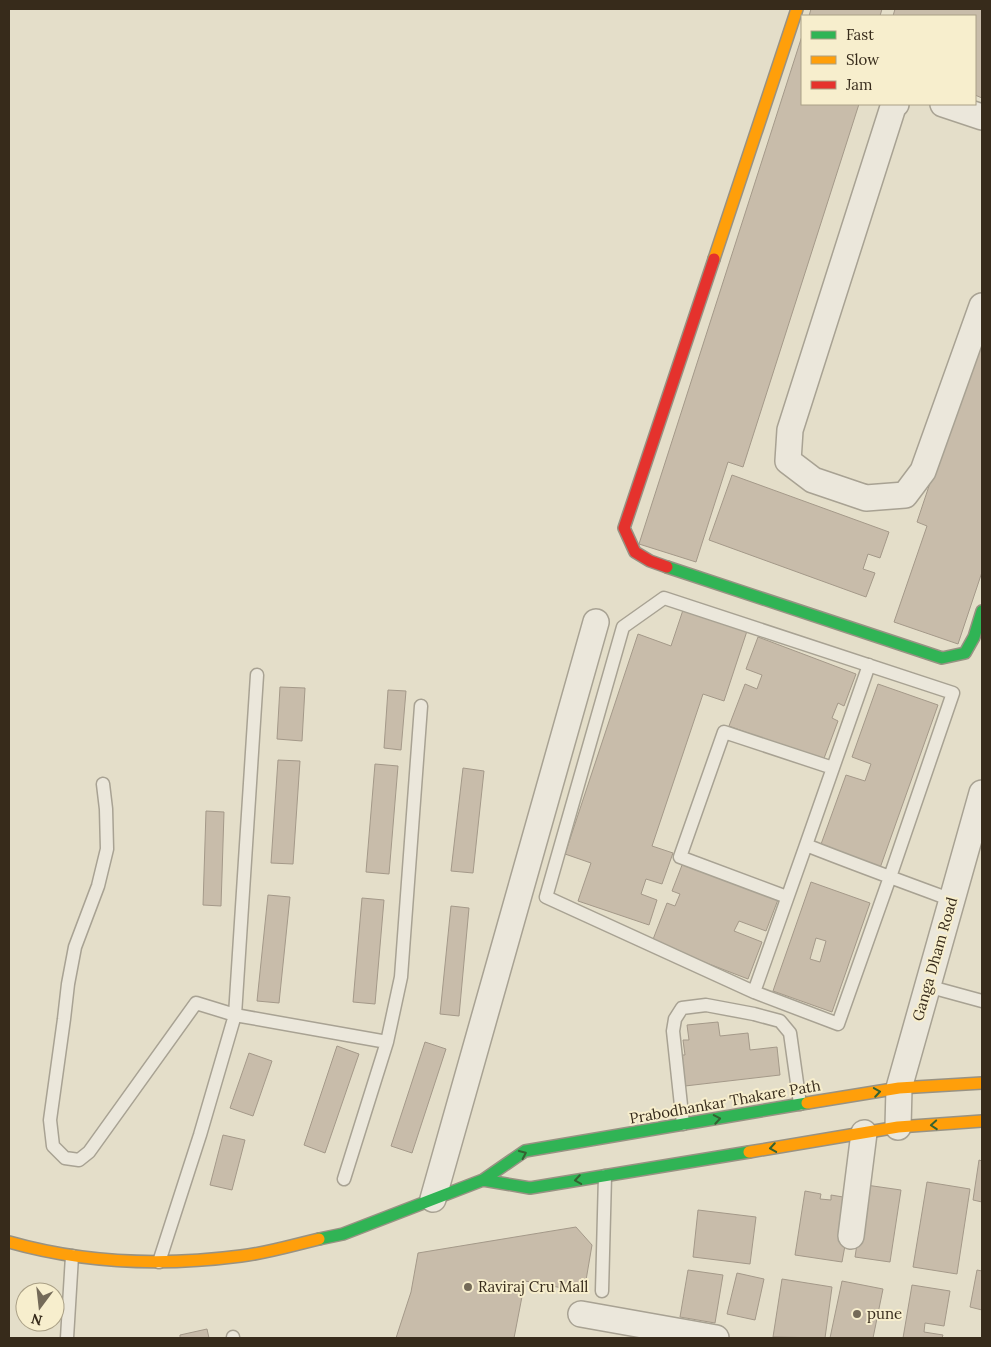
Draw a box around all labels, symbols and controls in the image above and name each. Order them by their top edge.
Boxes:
legend [801,15,976,105]
text: Fast [846,25,874,44]
text: Slow [846,50,879,69]
text: Jam [845,75,873,94]
street label: Ganga Dham Road [908,895,961,1023]
street label: Prabodhankar Thakare Path [628,1075,822,1128]
one-way arrow [873,1087,882,1097]
one-way arrow [713,1114,722,1124]
one-way arrow [929,1119,937,1130]
one-way arrow [769,1142,777,1152]
one-way arrow [518,1150,527,1160]
one-way arrow [574,1174,582,1185]
place label: Raviraj Cru Mall [478,1277,588,1296]
marker: Raviraj Cru Mall [462,1281,474,1293]
north arrow [15,1282,65,1332]
place label: pune [867,1304,902,1323]
marker: pune [851,1308,863,1320]
text: N [29,1309,44,1330]

